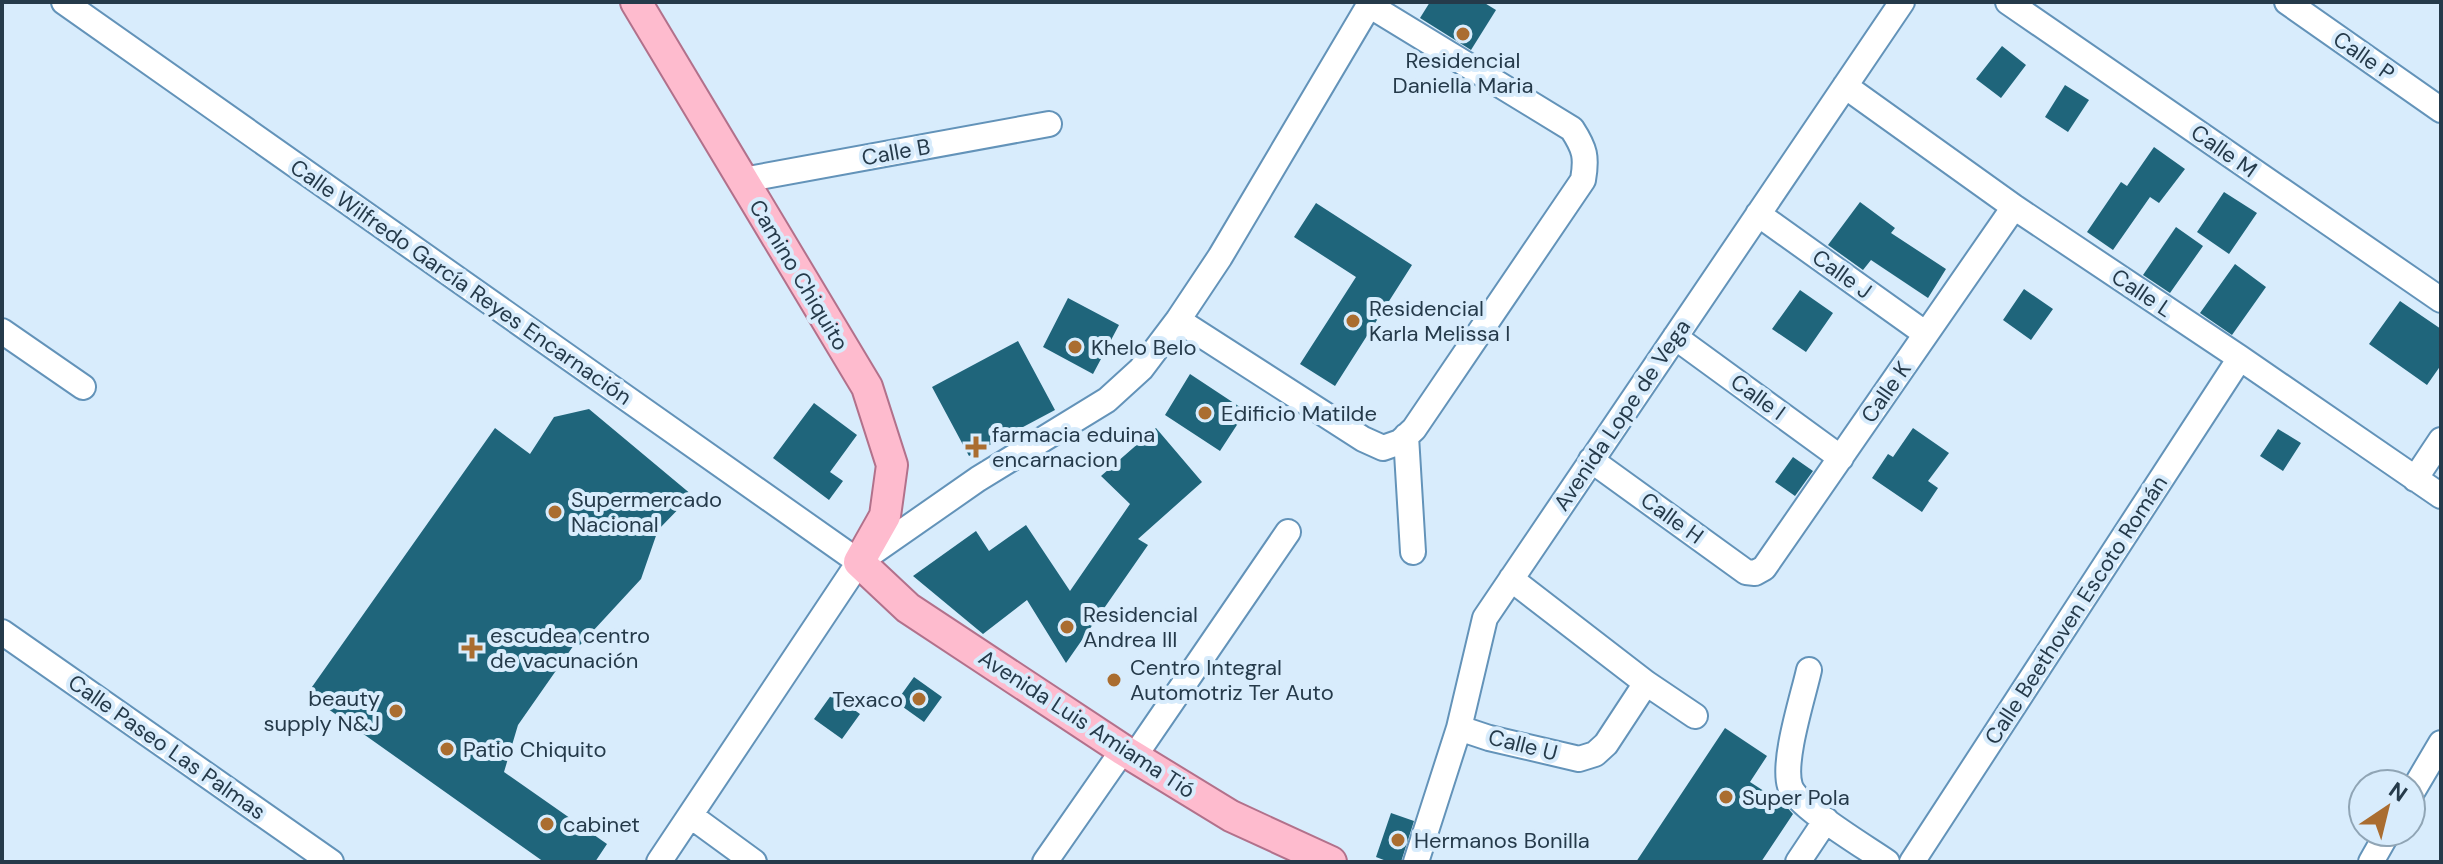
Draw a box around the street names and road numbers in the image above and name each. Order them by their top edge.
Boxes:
street label: Calle P [2328,24,2400,88]
street label: Calle M [2185,118,2263,184]
street label: Calle B [859,132,933,172]
street label: Calle Wilfredo García Reyes Encarnación [285,152,637,412]
street label: Camino Chiquito [743,194,855,356]
street label: Calle J [1806,243,1878,305]
street label: Calle L [2106,262,2178,324]
street label: Avenida Lope de Vega [1547,314,1697,516]
street label: Calle K [1854,355,1918,428]
street label: Calle I [1725,367,1791,427]
street label: Calle Beethoven Escoto Román [1978,470,2174,750]
street label: Calle H [1635,485,1709,551]
street label: Avenida Luis Amiama Tió [973,643,1201,805]
street label: Calle Paseo Las Palmas [63,668,271,826]
street label: Calle U [1485,722,1561,768]

